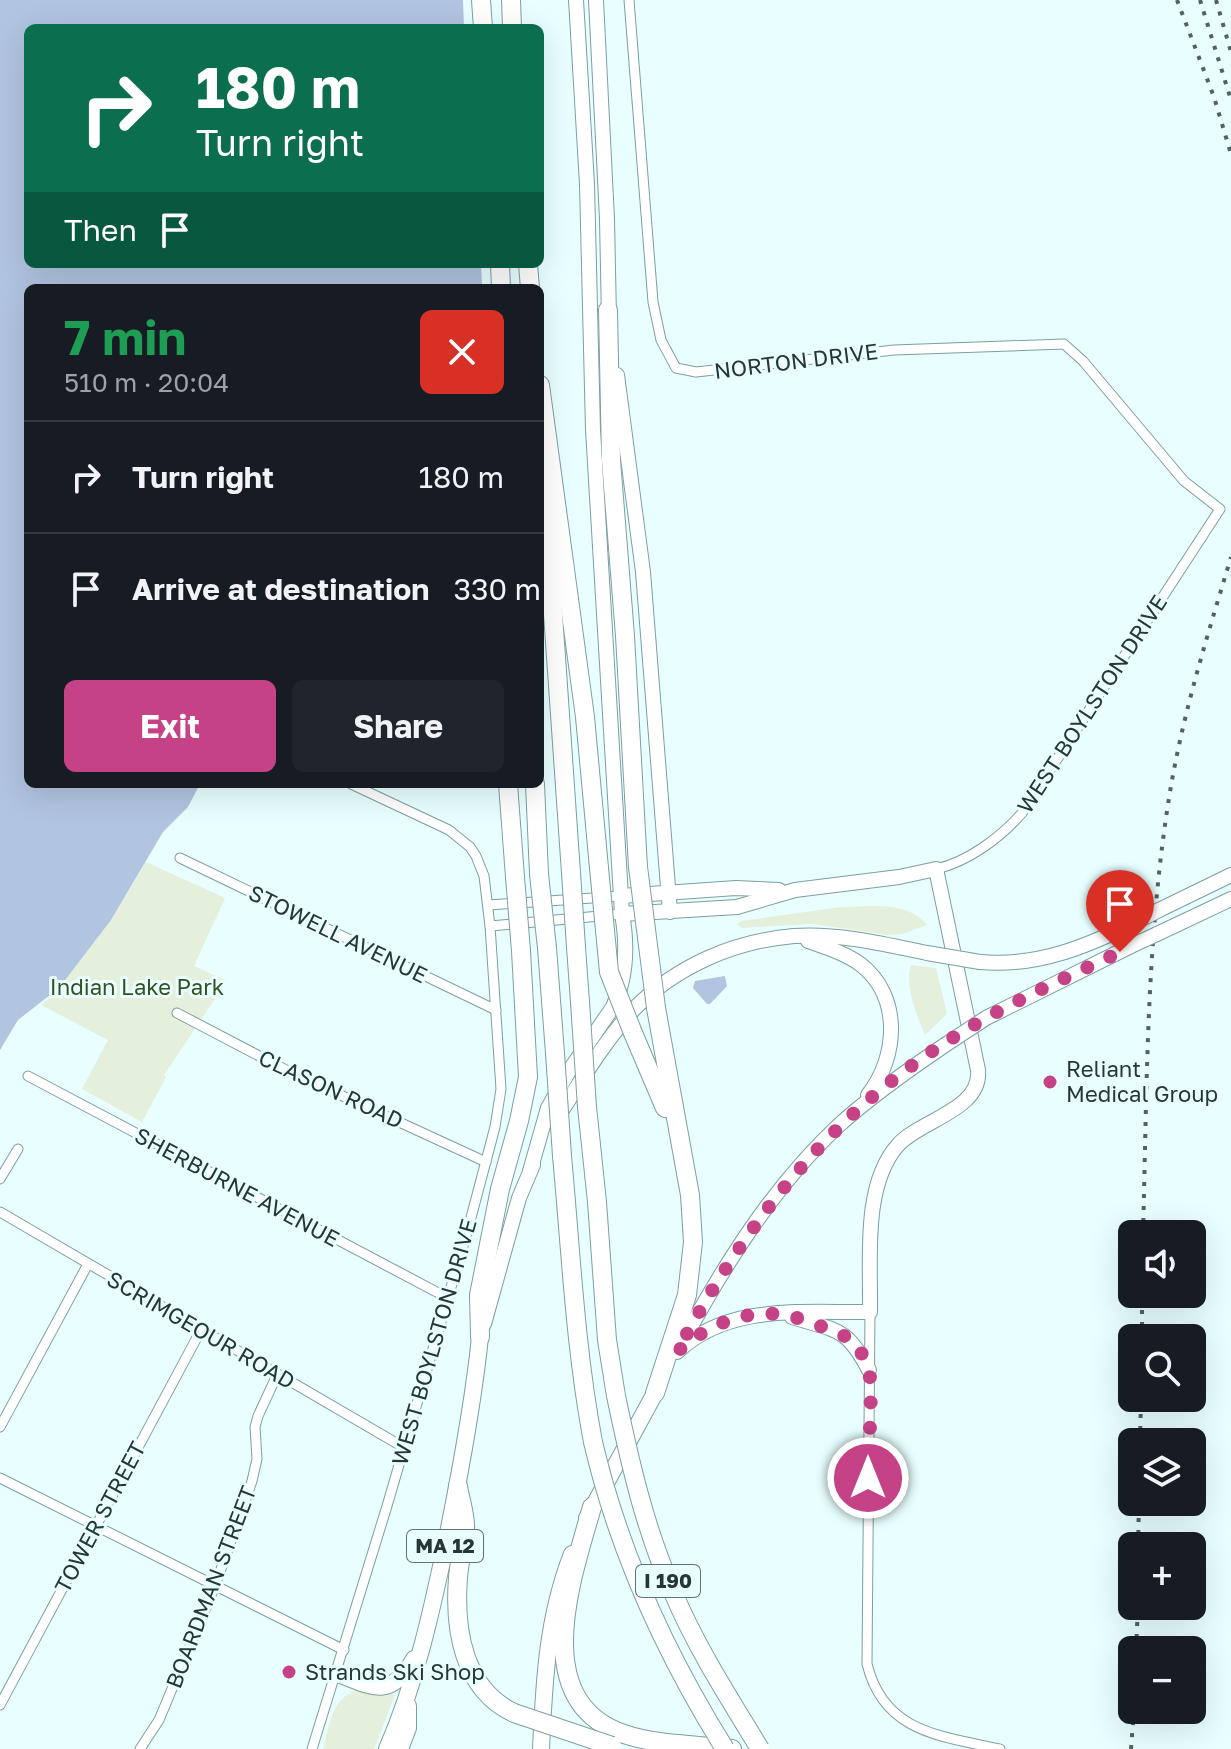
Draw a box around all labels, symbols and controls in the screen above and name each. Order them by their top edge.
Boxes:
text: 180 m [196,53,360,120]
icon: right [64,56,168,160]
text: Turn right [196,121,364,164]
icon: arrive [153,208,197,252]
text: Then [64,212,137,248]
text: 7 min [64,308,186,366]
button: close [420,310,504,394]
street label: NORTON DRIVE [712,337,879,384]
text: 510 m · 20:04 [64,367,229,398]
icon: right [64,455,108,499]
text: Turn right [132,459,274,495]
text: 180 m [419,459,504,495]
icon: arrive [64,567,108,611]
text: Arrive at destination [132,571,429,607]
text: 330 m [453,571,541,607]
street label: WEST BOYLSTON DRIVE [1011,589,1172,818]
button: Exit [64,680,276,772]
button: Share [292,680,504,772]
pin [1086,870,1154,952]
street label: STOWELL AVENUE [245,879,432,989]
icon: arrive [1098,882,1142,926]
park label: Indian Lake Park [50,973,224,1000]
street label: CLASON ROAD [255,1043,408,1134]
place label: Reliant Medical Group [1066,1055,1218,1107]
marker: Reliant Medical Group [1041,1073,1059,1091]
street label: SHERBURNE AVENUE [130,1121,344,1252]
street label: WEST BOYLSTON DRIVE [385,1216,482,1468]
map controls [1118,1220,1206,1724]
button: sound [1118,1220,1206,1308]
street label: SCRIMGEOUR ROAD [103,1265,300,1394]
button: search [1118,1324,1206,1412]
button: layers [1118,1428,1206,1516]
street label: TOWER STREET [48,1436,151,1597]
position arrow [826,1436,910,1520]
street label: BOARDMAN STREET [159,1481,262,1692]
road number: MA 12 [407,1530,483,1562]
button: + [1118,1532,1206,1620]
road number: I 190 [636,1565,700,1597]
button: − [1118,1636,1206,1724]
place label: Strands Ski Shop [305,1658,485,1685]
marker: Strands Ski Shop [280,1663,298,1681]

